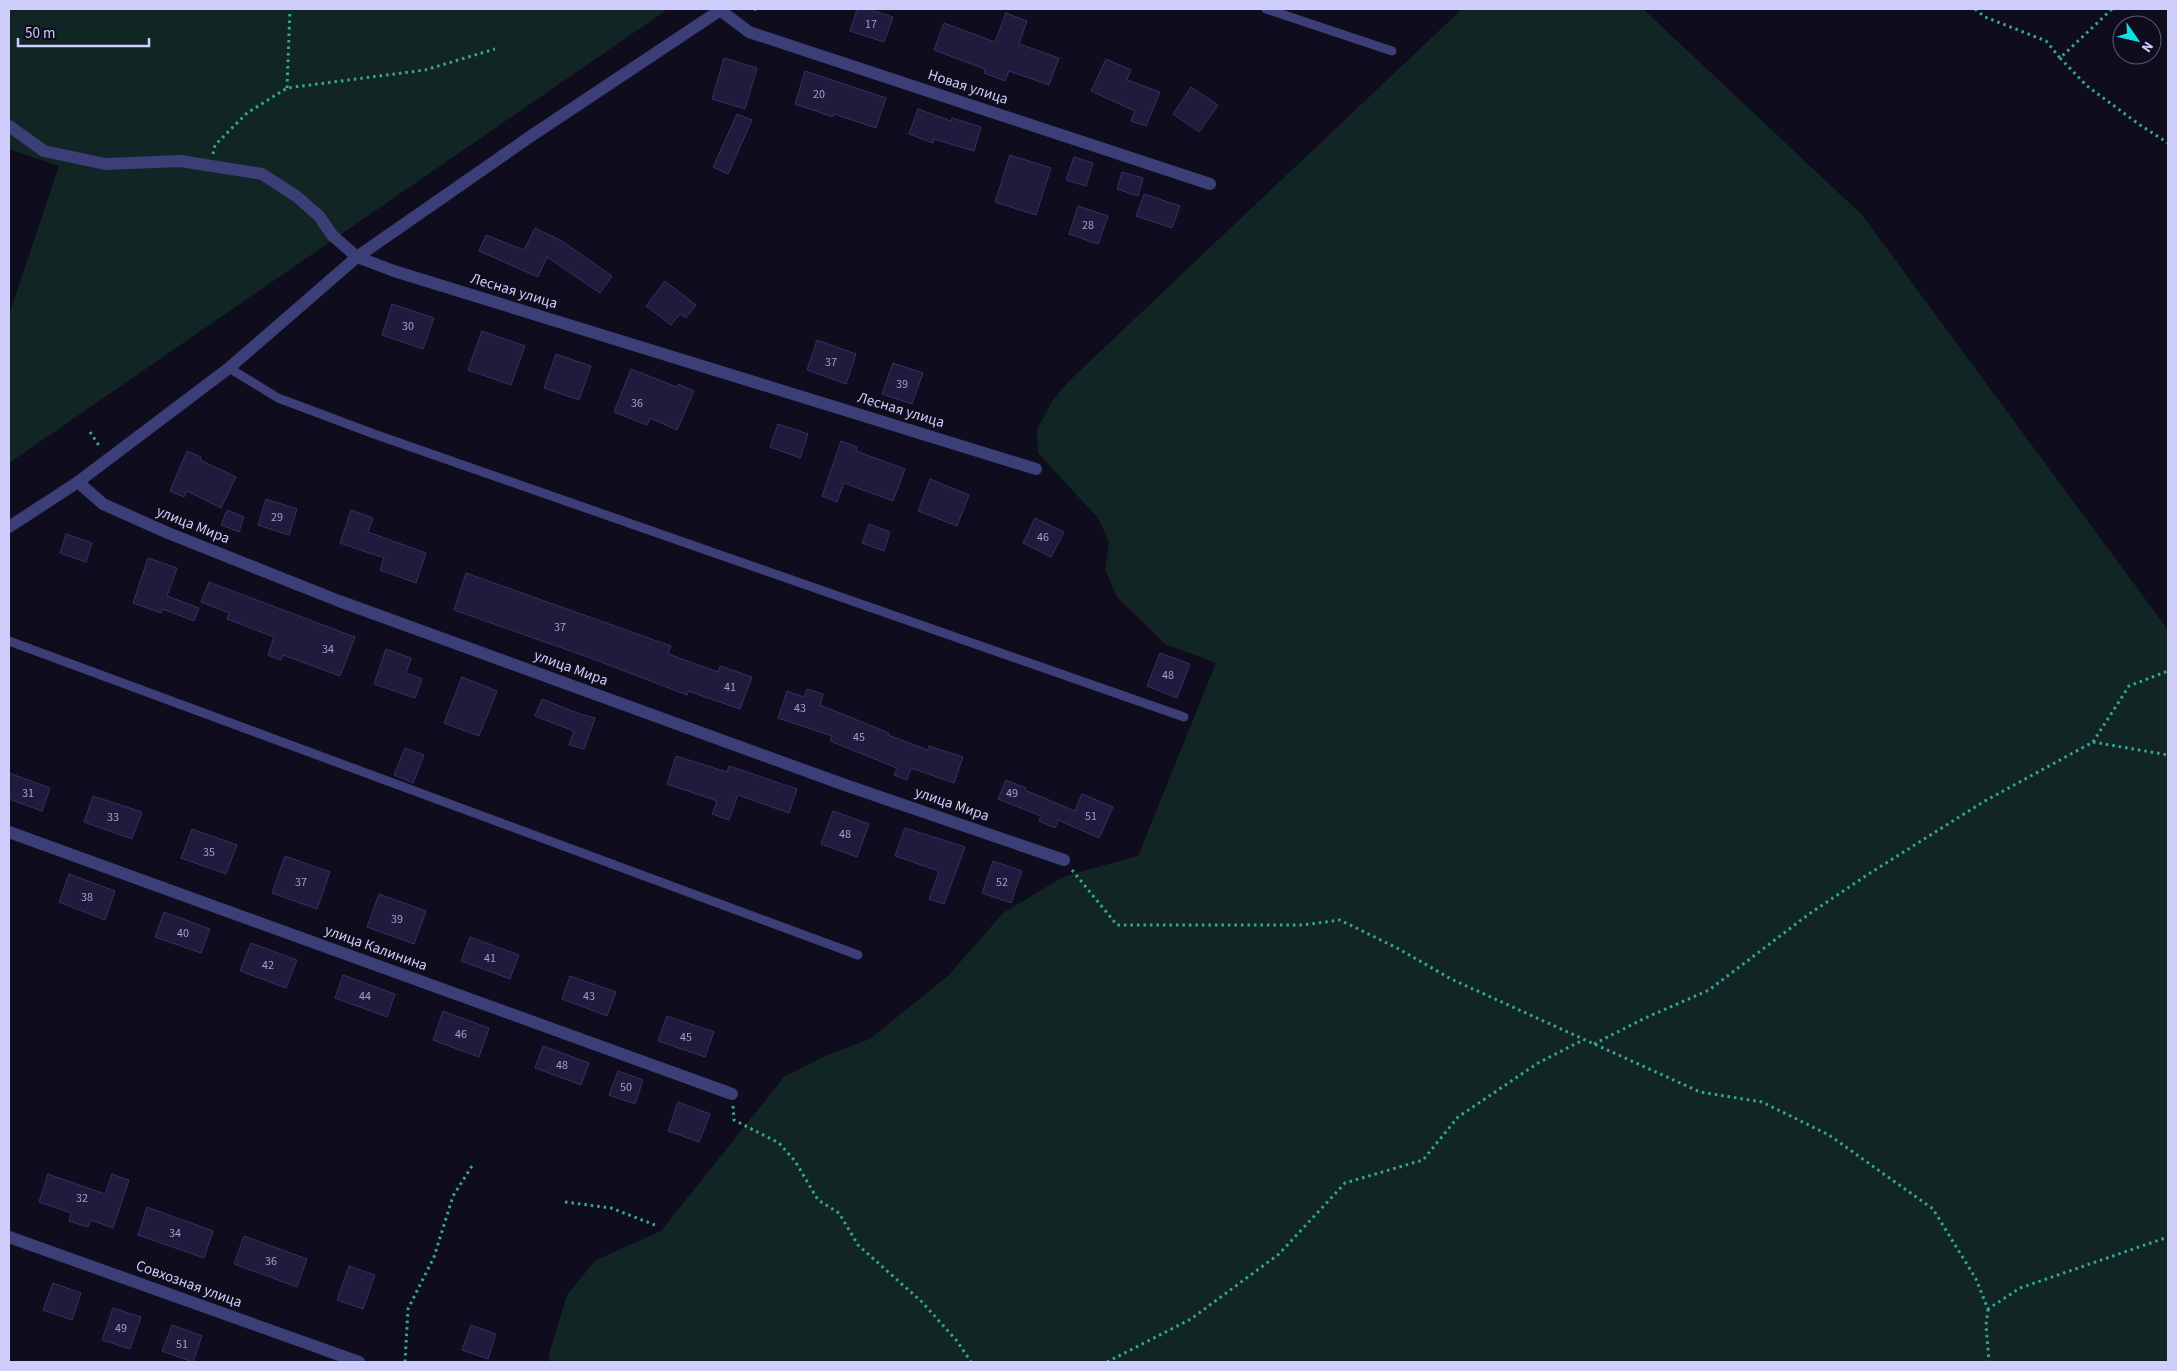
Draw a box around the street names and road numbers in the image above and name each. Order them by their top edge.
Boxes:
street label: Новая улица [925,64,1011,110]
street label: Лесная улица [468,268,560,314]
street label: Лесная улица [855,387,947,433]
street label: улица Мира [153,501,233,549]
street label: улица Мира [531,645,611,691]
street label: улица Мира [912,781,992,827]
street label: улица Калинина [322,920,430,976]
street label: Совхозная улица [133,1255,245,1313]

